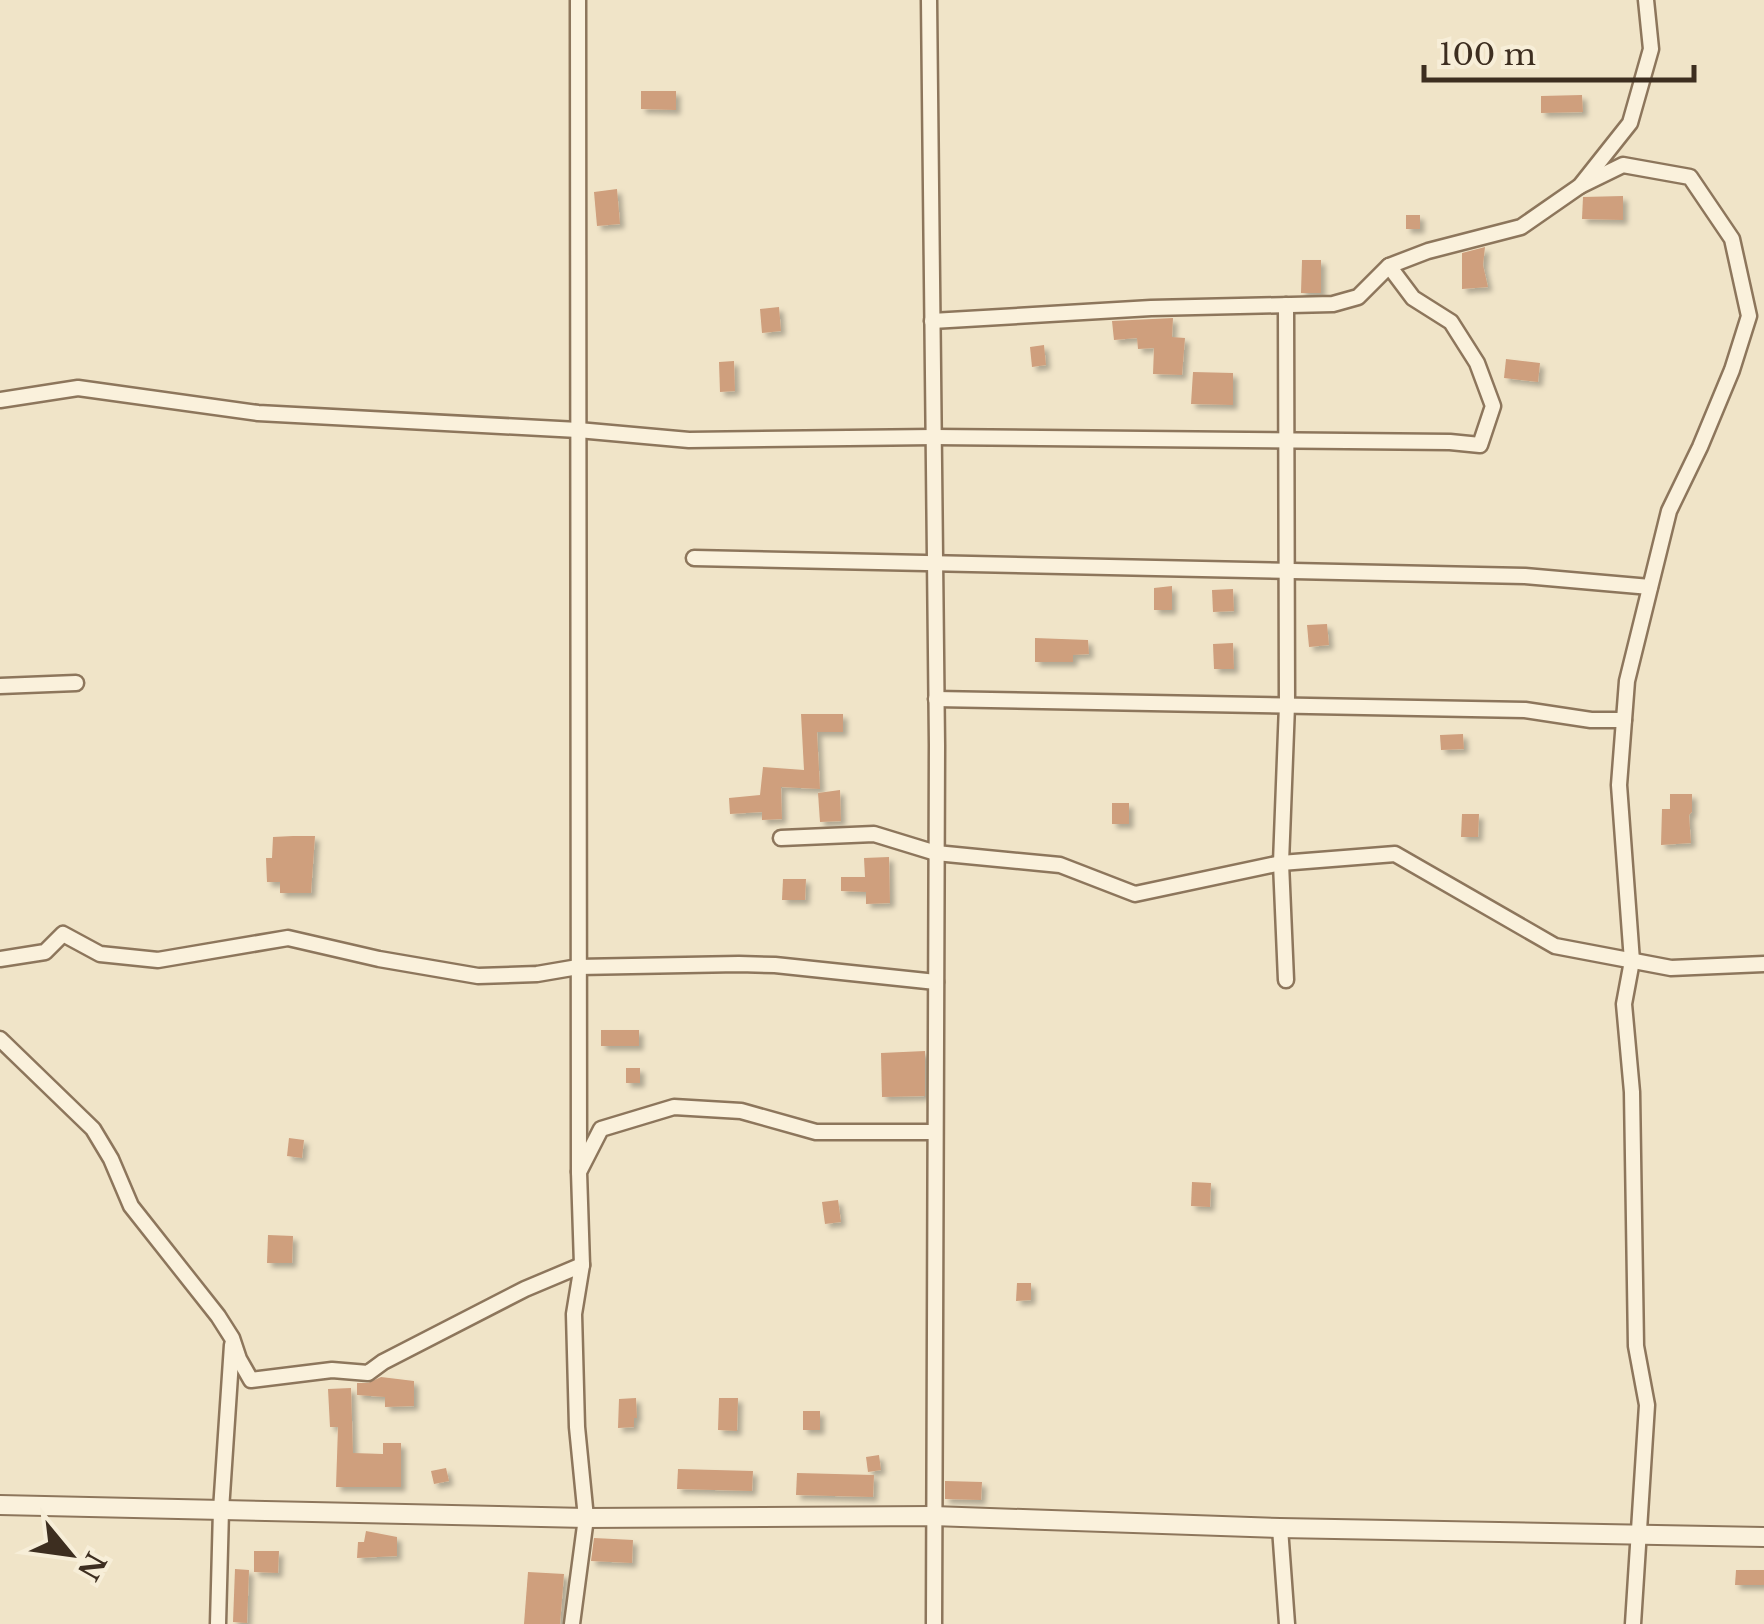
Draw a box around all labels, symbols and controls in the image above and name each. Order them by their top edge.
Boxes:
scale bar [1424,20,1694,82]
text: 100 m [1439,36,1536,73]
north arrow [20,1504,120,1604]
text: N [70,1546,113,1586]

